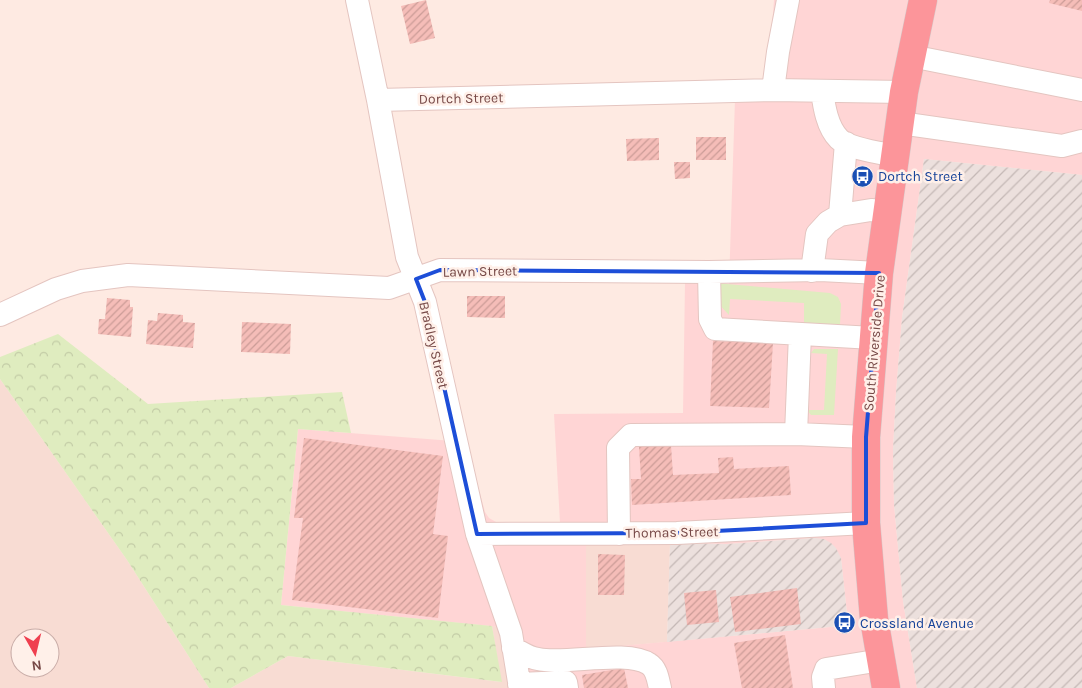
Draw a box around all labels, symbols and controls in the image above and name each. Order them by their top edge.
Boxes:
street label: Dortch Street [419,89,503,108]
bus stop icon: Dortch Street [850,164,874,188]
place label: Dortch Street [878,168,963,185]
street label: Lawn Street [443,262,517,281]
street label: South Riverside Drive [860,274,889,412]
street label: Bradley Street [415,300,452,390]
street label: Thomas Street [625,523,719,542]
bus stop icon: Crossland Avenue [832,611,856,635]
place label: Crossland Avenue [860,615,974,632]
north arrow [10,628,60,678]
text: N [31,656,43,674]

